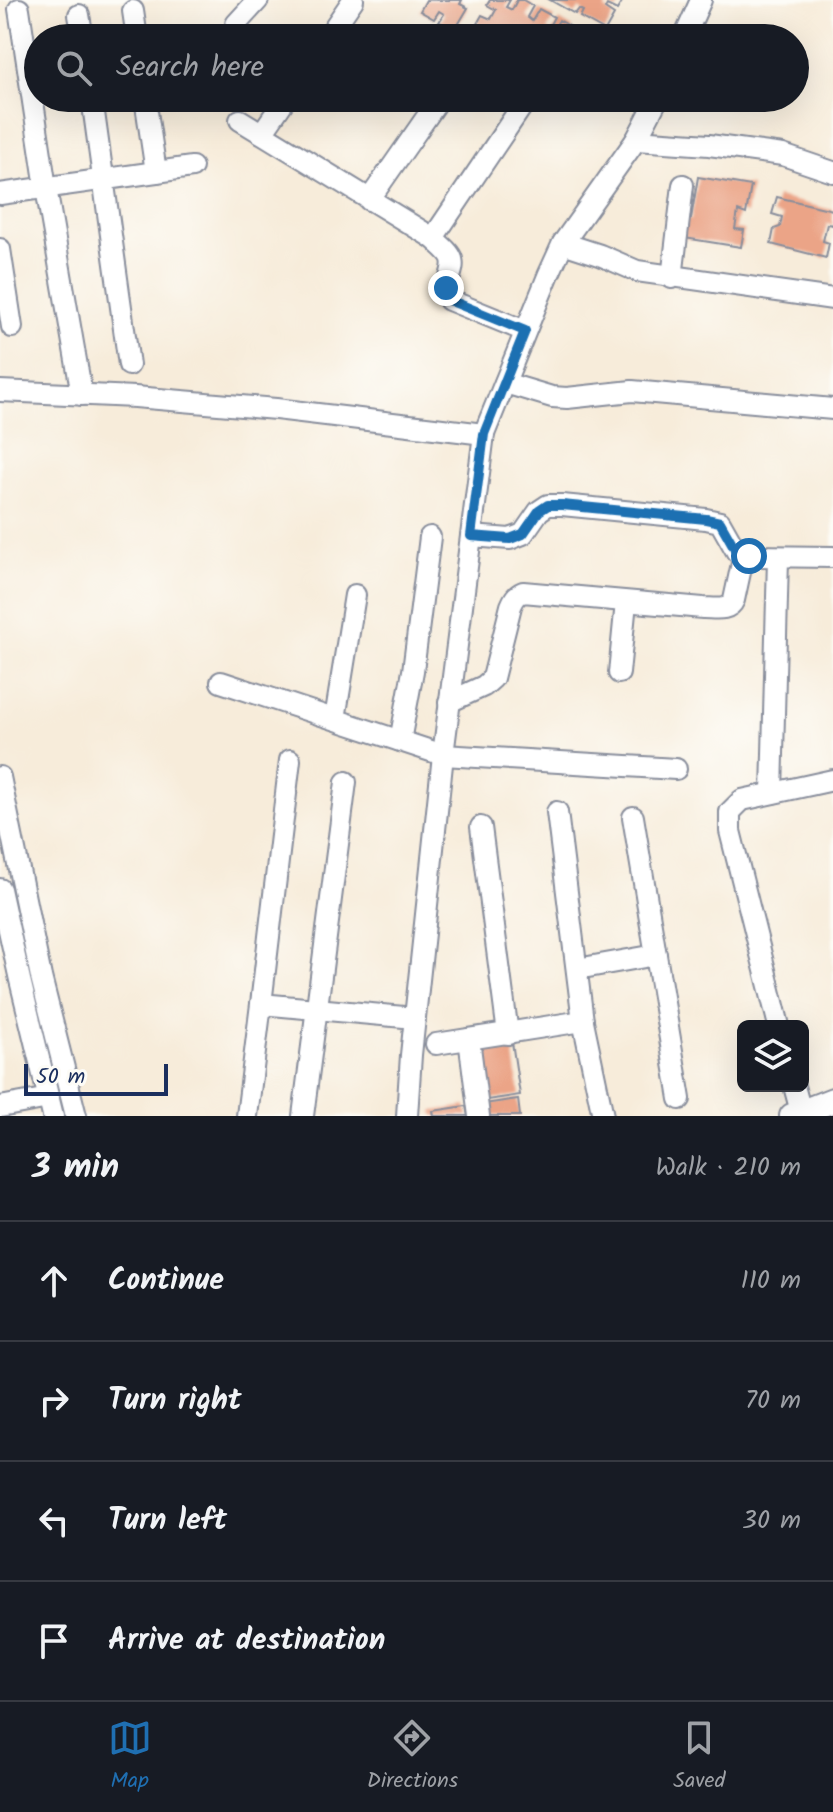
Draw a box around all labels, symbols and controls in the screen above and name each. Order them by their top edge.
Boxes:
search box [24,24,809,112]
text: Search here [116,44,264,92]
icon: search [52,46,96,90]
route end [428,270,464,306]
route start [731,538,767,574]
map controls [737,1020,809,1092]
button: layers [737,1020,809,1092]
scale bar [24,1060,168,1096]
text: 50 m [36,1060,85,1095]
text: 3 min [32,1141,119,1195]
text: Walk · 210 m [656,1147,801,1189]
text: Continue [108,1257,224,1305]
icon: ahead [32,1259,76,1303]
text: 110 m [741,1260,801,1302]
text: Turn right [108,1377,241,1425]
icon: right [32,1379,76,1423]
text: 70 m [745,1380,801,1422]
text: Turn left [108,1497,227,1545]
icon: left [32,1499,76,1543]
text: 30 m [742,1500,801,1542]
text: Arrive at destination [108,1617,385,1665]
icon: arrive [32,1619,76,1663]
tab: Map [108,1716,152,1799]
tab: Directions [367,1716,458,1799]
tab: Saved [673,1716,725,1799]

